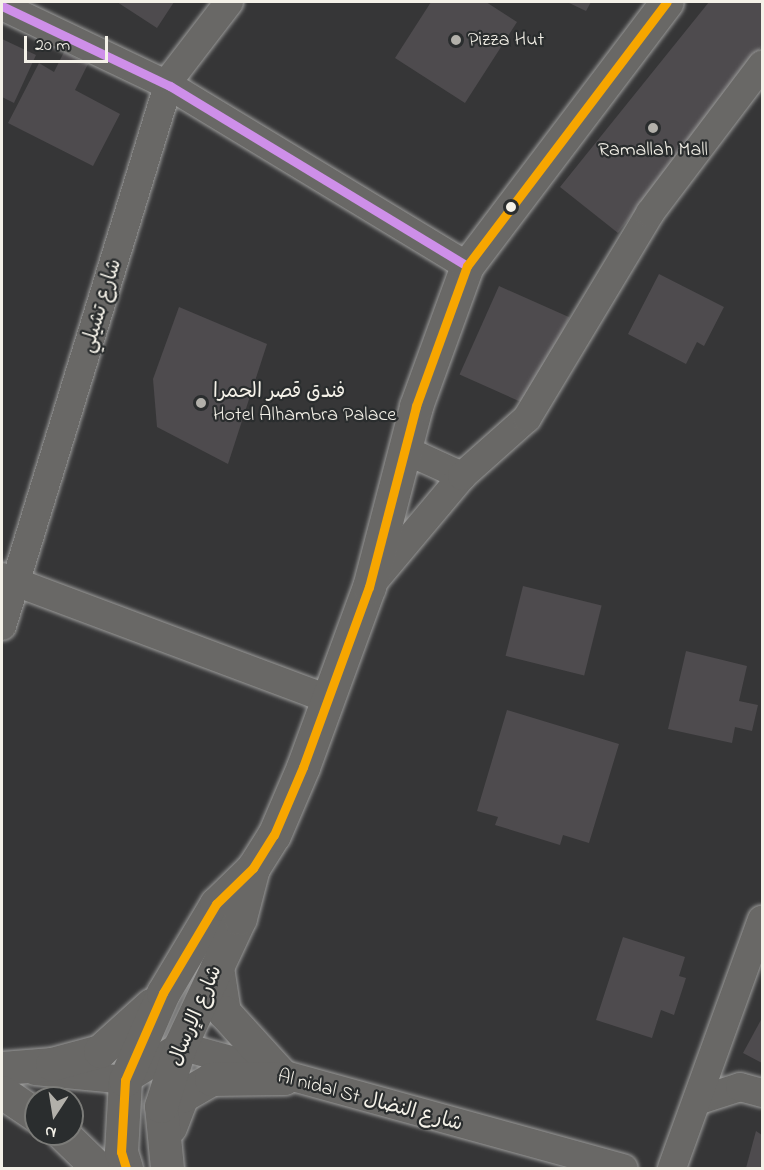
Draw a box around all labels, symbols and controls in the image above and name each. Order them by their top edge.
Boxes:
scale bar [27,24,111,62]
place label: Pizza Hut [468,28,544,52]
text: 20 m [35,33,70,59]
marker: Pizza Hut [449,33,463,47]
marker: Ramallah Mall [646,121,660,135]
place label: Ramallah Mall [598,138,708,162]
unlabelled marker [505,201,517,213]
street label: شارع تشيلي [76,256,128,356]
place label: فندق قصر الحمرا Hotel Alhambra Palace [213,380,396,427]
marker: فندق قصر الحمرا Hotel Alhambra Palace [194,396,208,410]
street label: شارع الإرسال [164,962,228,1070]
street label: Al nidal St شارع النضال [275,1065,465,1137]
north arrow [24,1086,84,1146]
text: N [43,1119,58,1145]

